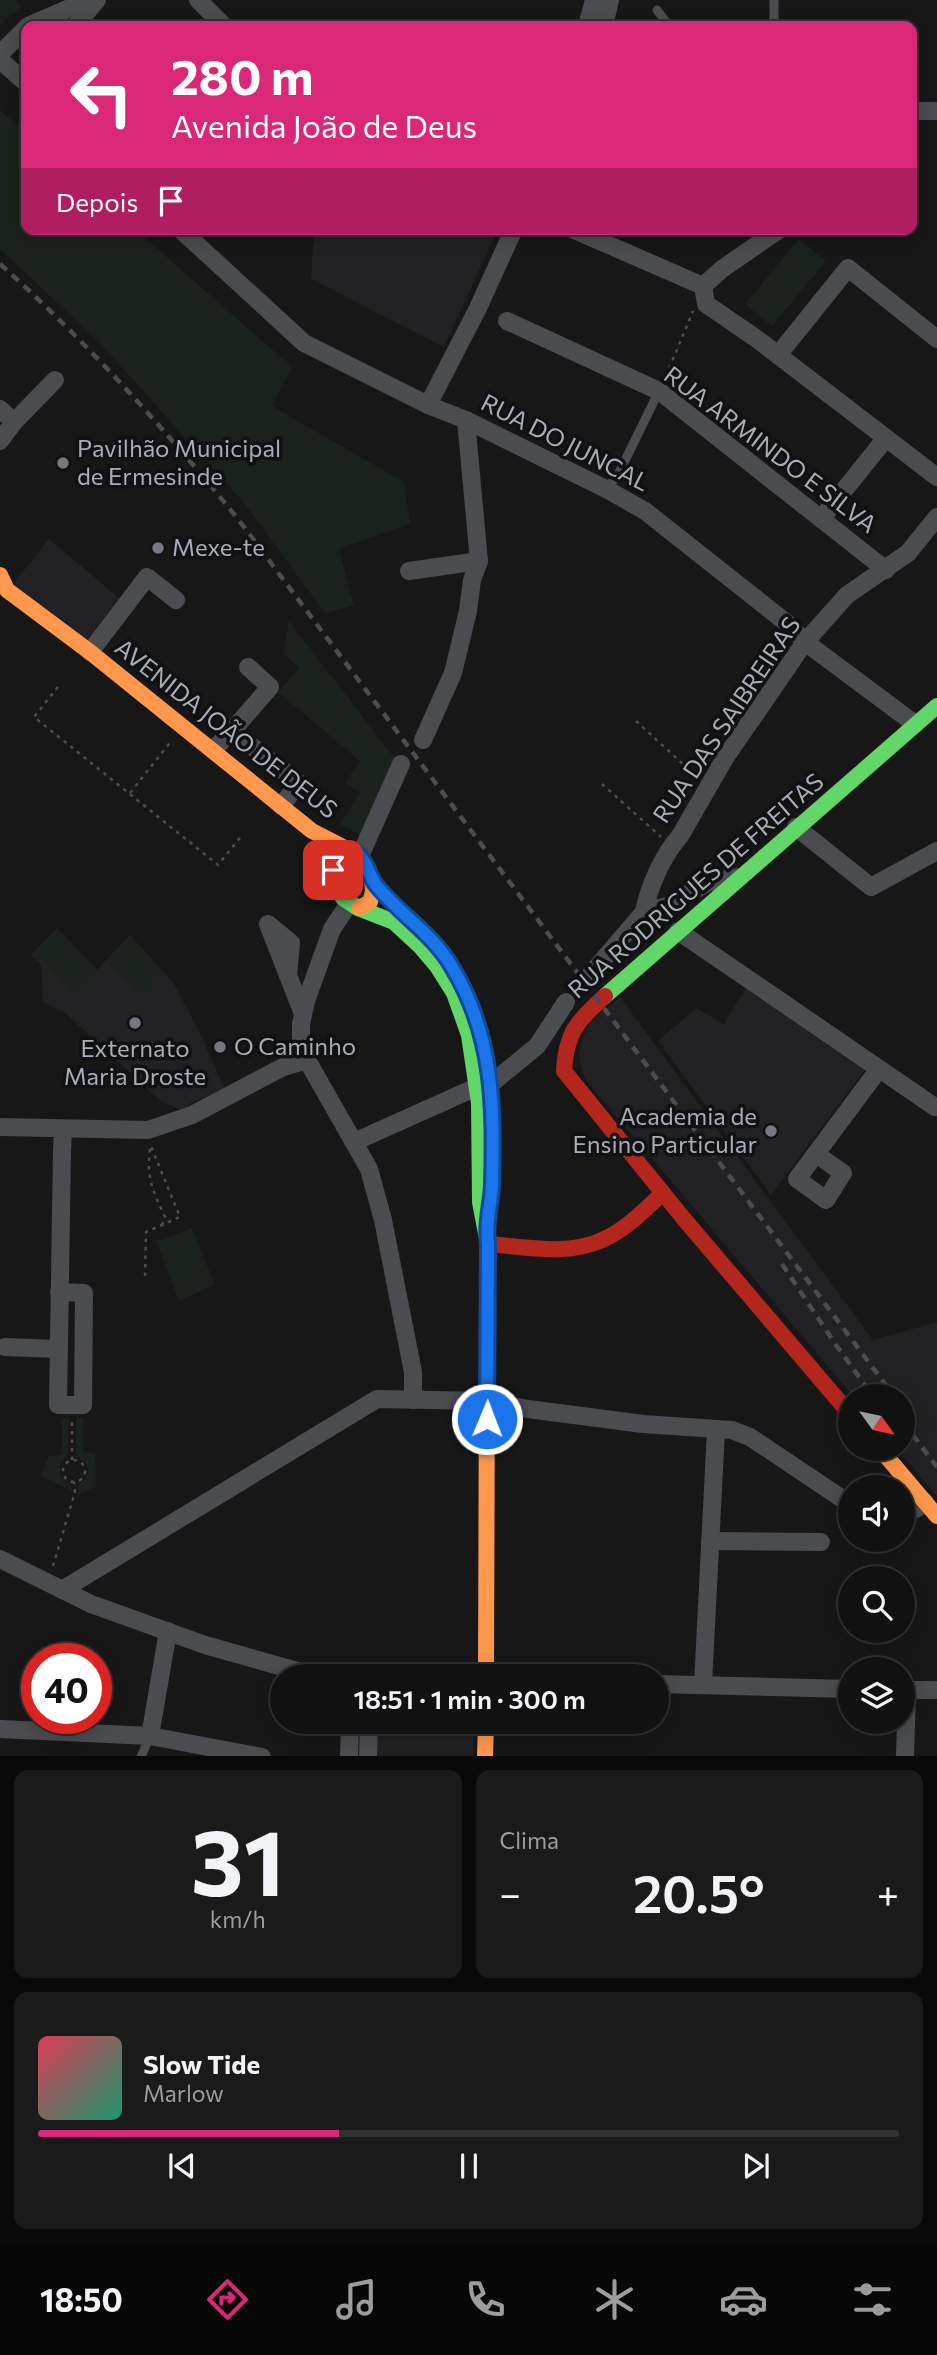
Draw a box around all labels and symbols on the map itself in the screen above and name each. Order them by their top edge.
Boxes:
street label: RUA ARMINDO E SILVA [659,359,883,538]
street label: RUA DO JUNCAL [477,387,655,497]
place label: Pavilhão Municipal de Ermesinde [77,433,281,490]
marker: Pavilhão Municipal de Ermesinde [55,455,71,471]
place label: Mexe-te [172,532,265,561]
marker: Mexe-te [150,540,166,556]
street label: RUA DAS SAIBREIRAS [646,611,806,828]
street label: AVENIDA JOÃO DE DEUS [110,632,344,824]
street label: RUA RODRIGUES DE FREITAS [561,766,829,1004]
pin [303,840,363,900]
marker: Externato Maria Droste [127,1015,143,1031]
place label: O Caminho [234,1031,356,1060]
place label: Externato Maria Droste [64,1033,206,1090]
marker: O Caminho [212,1039,228,1055]
place label: Academia de Ensino Particular [573,1101,757,1158]
marker: Academia de Ensino Particular [763,1123,779,1139]
position arrow [450,1382,524,1456]
north arrow [838,1384,915,1461]
speed limit sign: 40 [21,1643,112,1734]

